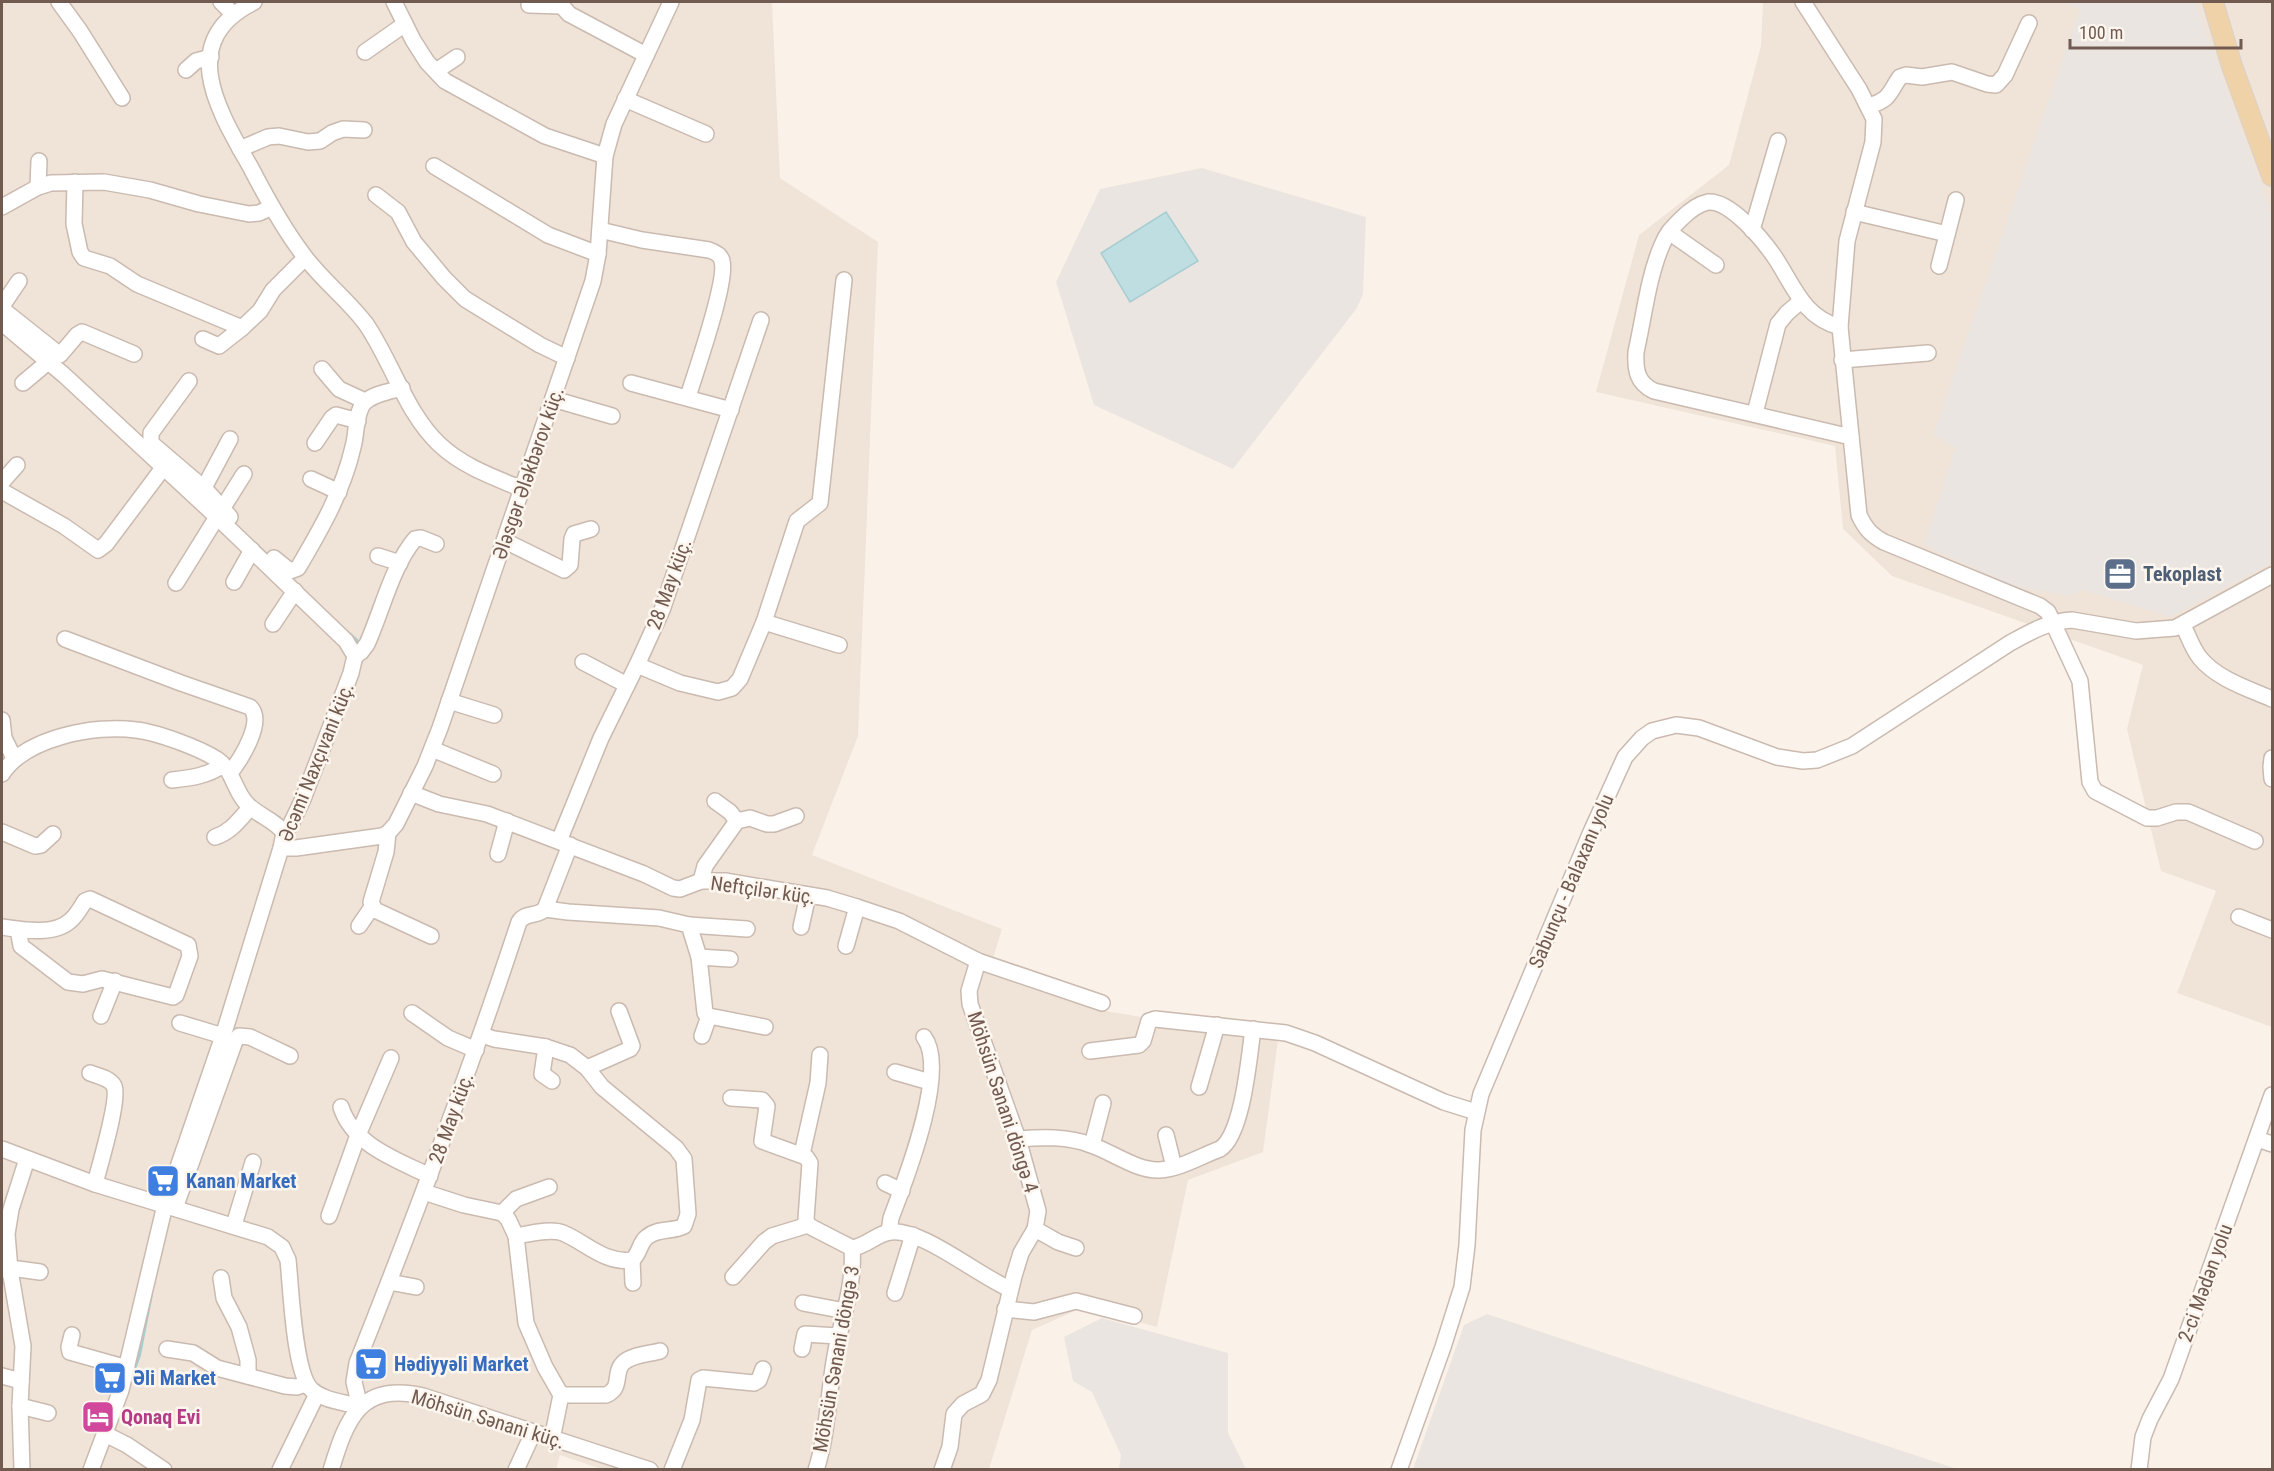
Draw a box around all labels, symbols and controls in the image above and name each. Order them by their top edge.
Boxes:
scale bar [2070,12,2241,50]
text: 100 m [2079,22,2123,43]
street label: Ələsgər Ələkbərov küç. [487,384,569,562]
street label: 28 May küç. [641,535,697,633]
office icon: Tekoplast [2102,556,2138,592]
place label: Tekoplast [2143,562,2222,586]
street label: Əcəmi Naxçıvani küç. [273,679,359,845]
street label: Sabunçu - Balaxanı yolu [1523,790,1619,972]
street label: Neftçilər küç. [709,871,817,909]
street label: Möhsün Sənani döngə 4 [962,1008,1044,1196]
street label: 28 May küç. [423,1069,479,1167]
supermarket icon: Kanan Market [145,1163,181,1199]
place label: Kanan Market [186,1169,297,1193]
street label: 2-ci Mədən yolu [2173,1221,2237,1345]
street label: Möhsün Sənani döngə 3 [808,1264,864,1454]
supermarket icon: Hədiyyəli Market [353,1346,389,1382]
place label: Hədiyyəli Market [394,1352,529,1376]
supermarket icon: Əli Market [92,1360,128,1396]
place label: Əli Market [133,1366,216,1390]
street label: Möhsün Sənani küç. [409,1384,567,1454]
hotel icon: Qonaq Evi [80,1399,116,1435]
place label: Qonaq Evi [121,1405,200,1429]

